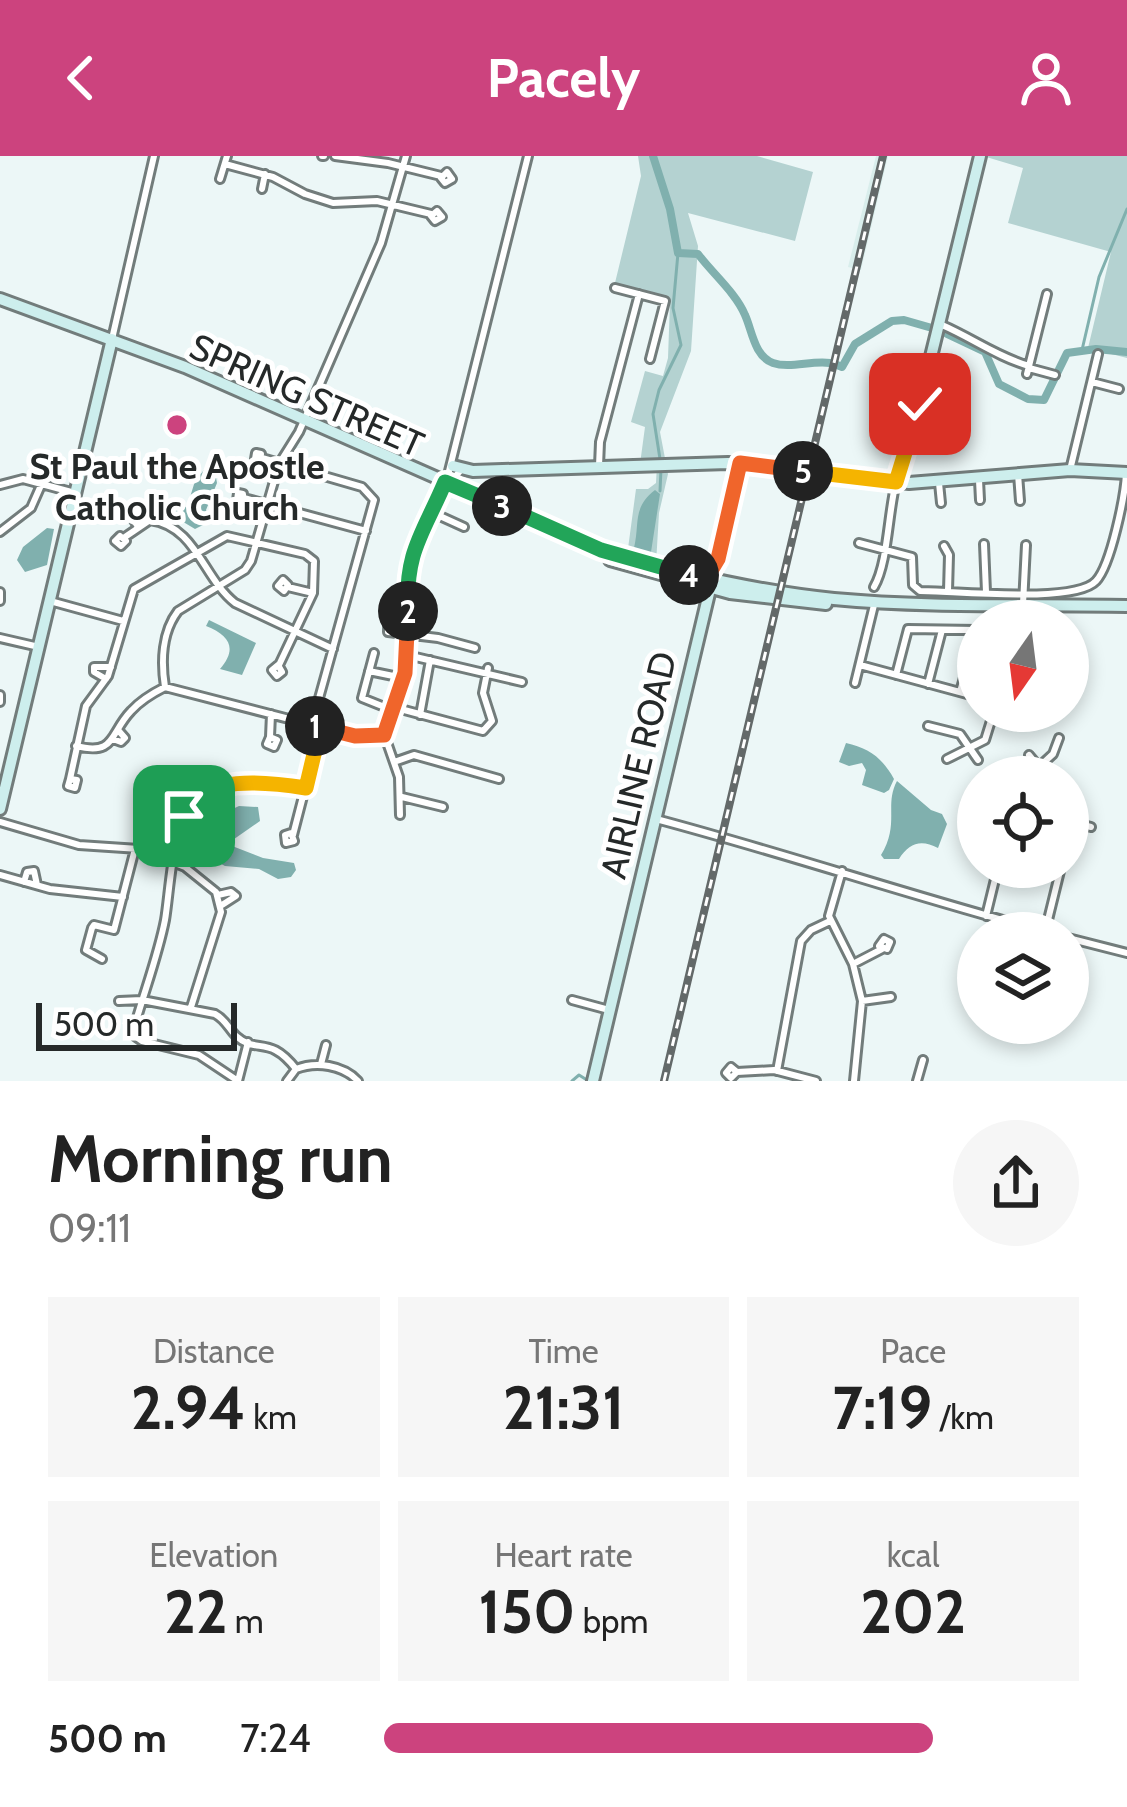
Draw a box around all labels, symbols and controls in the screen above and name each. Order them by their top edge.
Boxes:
icon: back [48,45,114,111]
text: Pacely [487,45,640,111]
icon: person [1013,45,1079,111]
street label: SPRING STREET [183,324,431,466]
pin [869,353,971,455]
icon: check [887,371,953,437]
marker: St Paul the Apostle Catholic Church [164,412,190,438]
pin: 5 [773,441,833,501]
place label: St Paul the Apostle Catholic Church [29,444,325,529]
text: 5 [794,451,812,491]
pin: 3 [472,476,532,536]
text: 3 [493,486,511,526]
pin: 4 [659,545,719,605]
text: 4 [679,555,699,595]
pin: 2 [378,581,438,641]
text: 2 [399,591,417,631]
north arrow [957,600,1089,732]
map controls [957,600,1089,1044]
street label: AIRLINE ROAD [591,647,685,883]
pin: 1 [285,696,345,756]
text: 1 [309,706,321,746]
button: locate [957,756,1089,888]
pin [133,765,235,867]
icon: arrive [151,783,217,849]
button: layers [957,912,1089,1044]
scale bar [36,997,237,1050]
text: 500 m [54,1004,154,1044]
text: Morning run [48,1118,393,1199]
button: share [953,1120,1079,1246]
text: 09:11 [48,1204,131,1252]
text: Distance [153,1331,275,1371]
text: Time [528,1331,599,1371]
text: Pace [880,1331,946,1371]
text: 2.94 [131,1371,246,1444]
text: 21:31 [503,1371,624,1444]
text: 7:19 [832,1371,932,1444]
text: km [246,1397,297,1437]
text: /km [932,1397,994,1437]
text: Elevation [149,1535,278,1575]
text: Heart rate [494,1535,633,1575]
text: kcal [887,1535,939,1575]
text: 22 [164,1575,227,1648]
text: 150 [479,1575,575,1648]
text: 202 [860,1575,966,1648]
text: m [227,1601,264,1641]
text: bpm [575,1601,648,1641]
text: 500 m [48,1714,167,1762]
text: 7:24 [240,1714,311,1762]

